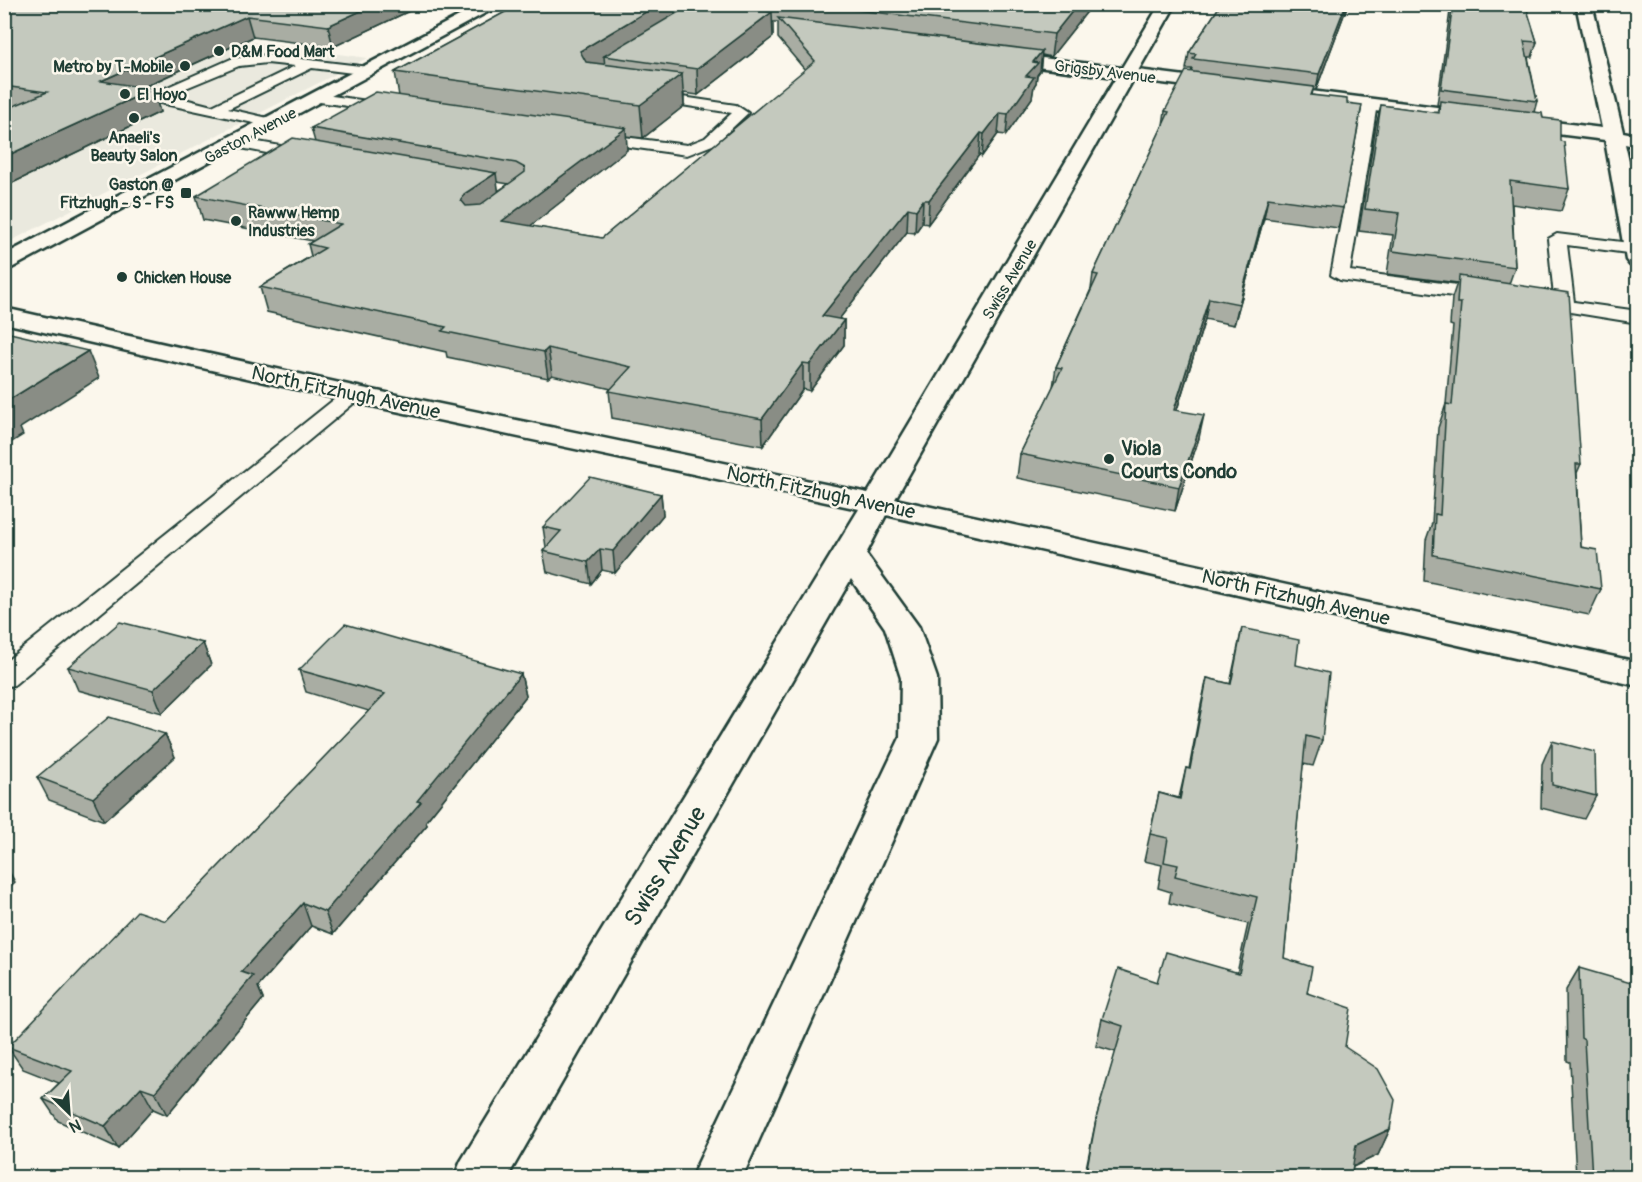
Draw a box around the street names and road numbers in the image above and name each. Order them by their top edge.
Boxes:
street label: Grigsby Avenue [1053,56,1157,88]
street label: Gaston Avenue [201,103,300,169]
street label: Swiss Avenue [978,236,1042,323]
street label: North Fitzhugh Avenue [249,360,443,425]
street label: North Fitzhugh Avenue [724,460,918,525]
street label: North Fitzhugh Avenue [1199,564,1392,631]
street label: Swiss Avenue [618,801,713,932]

